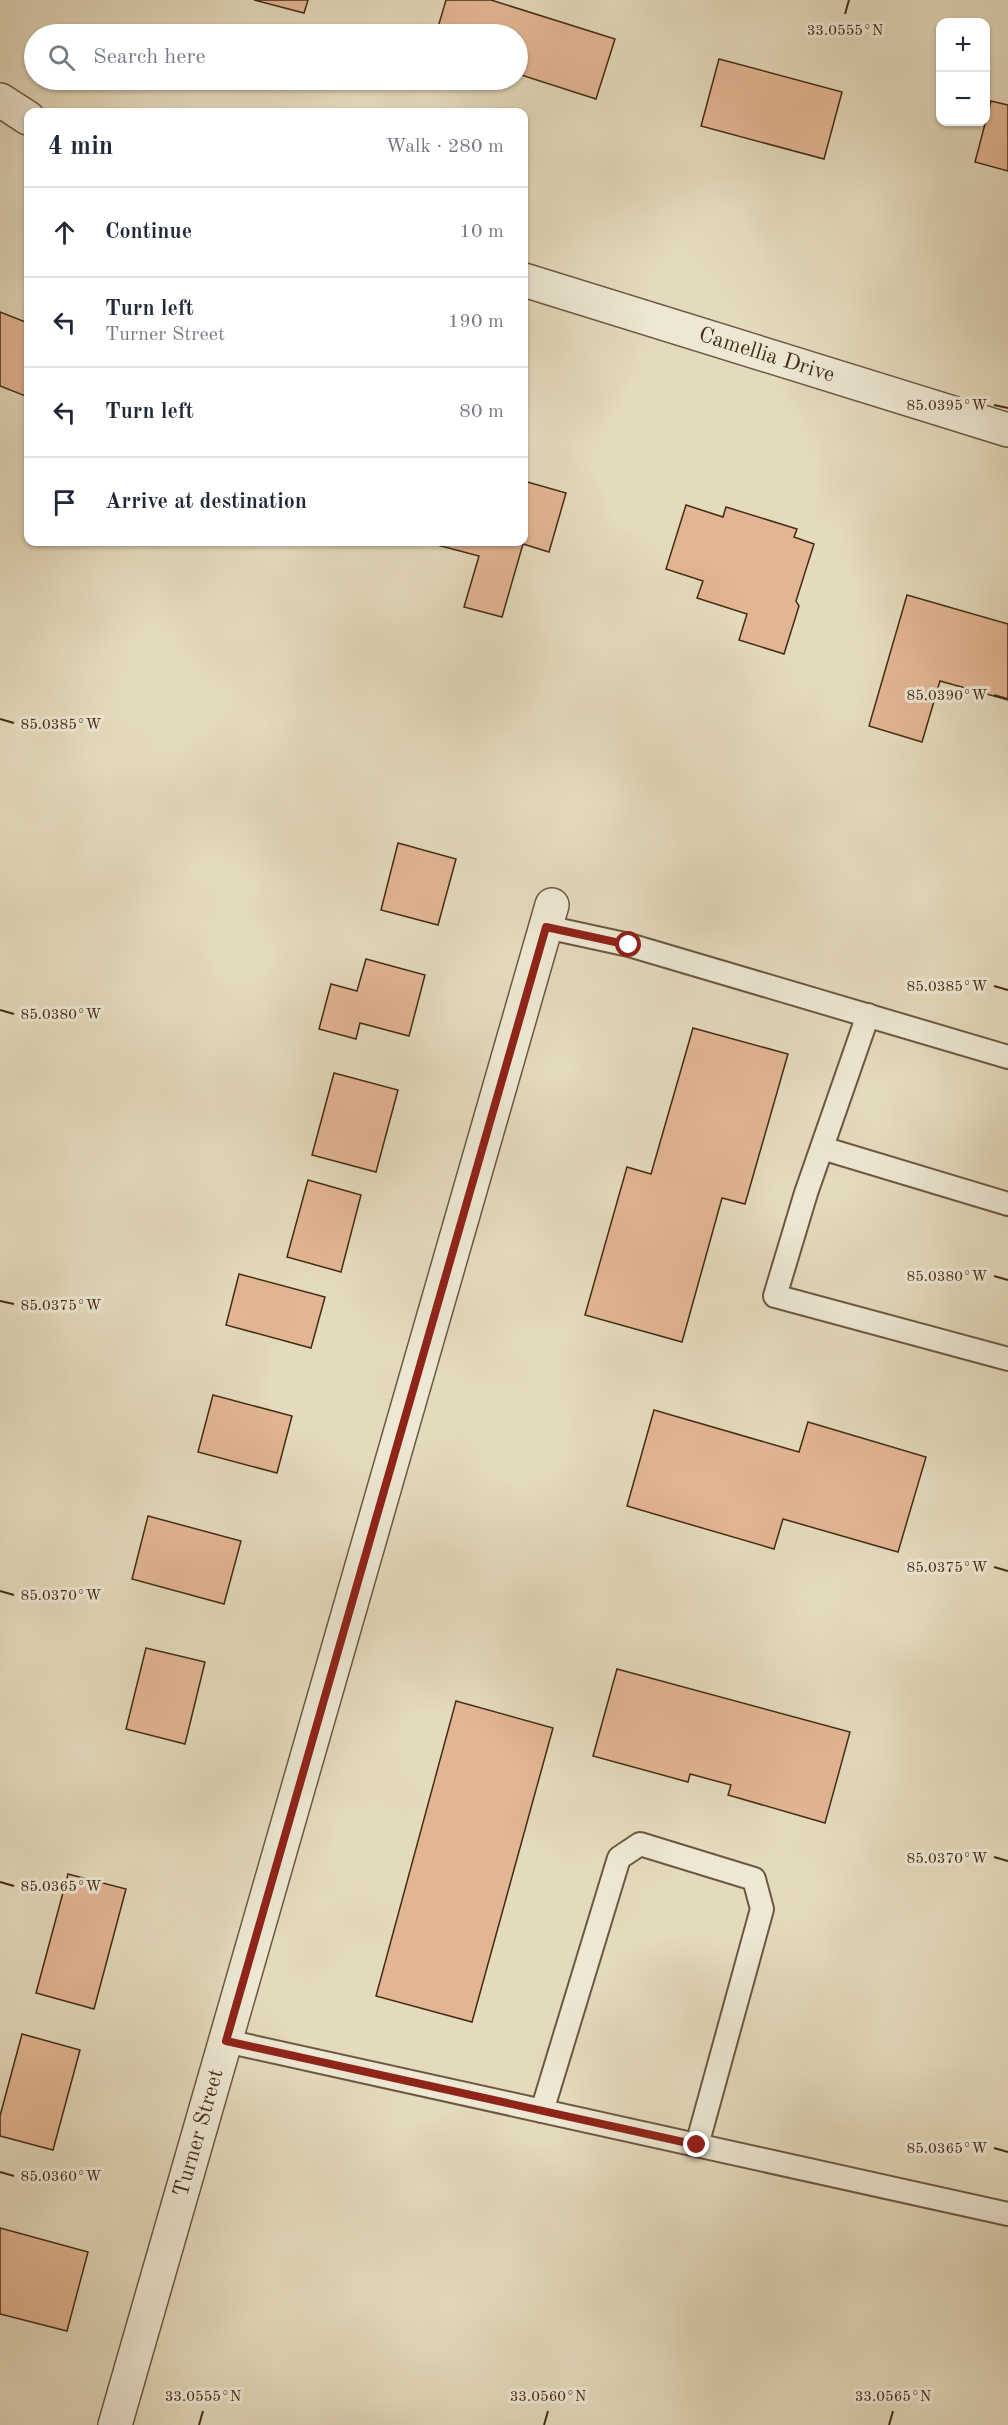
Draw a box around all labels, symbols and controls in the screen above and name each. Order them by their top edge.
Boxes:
map controls [936,18,990,126]
button: + [936,18,990,72]
search box [24,24,528,90]
text: 33.0555°N [807,24,884,39]
icon: search [45,41,78,74]
text: Search here [93,46,206,68]
button: − [936,72,990,126]
text: 4 min [48,134,113,160]
text: Walk · 280 m [385,137,504,157]
icon: ahead [48,216,81,249]
text: Continue [105,221,192,243]
text: 10 m [459,222,504,242]
text: Turn left [105,298,194,320]
icon: left [48,306,81,339]
text: 190 m [448,312,504,332]
street label: Camellia Drive [696,324,837,387]
text: Turner Street [105,325,225,345]
icon: left [48,396,81,429]
text: 85.0395°W [906,399,988,414]
text: Turn left [105,401,194,423]
text: 80 m [459,402,504,422]
icon: arrive [48,486,81,519]
text: Arrive at destination [105,491,307,513]
text: 85.0390°W [906,689,988,704]
text: 85.0385°W [20,718,102,733]
route start [615,931,641,957]
text: 85.0385°W [906,980,988,995]
text: 85.0380°W [20,1008,102,1023]
text: 85.0380°W [906,1270,988,1285]
text: 85.0375°W [20,1299,102,1314]
text: 85.0375°W [906,1561,988,1576]
text: 85.0370°W [20,1589,102,1604]
text: 85.0370°W [906,1852,988,1867]
text: 85.0365°W [20,1880,102,1895]
street label: Turner Street [170,2066,228,2199]
route end [683,2131,709,2157]
text: 85.0365°W [906,2142,988,2157]
text: 85.0360°W [20,2170,102,2185]
text: 33.0555°N [165,2390,242,2405]
text: 33.0560°N [510,2390,587,2405]
text: 33.0565°N [855,2390,932,2405]

